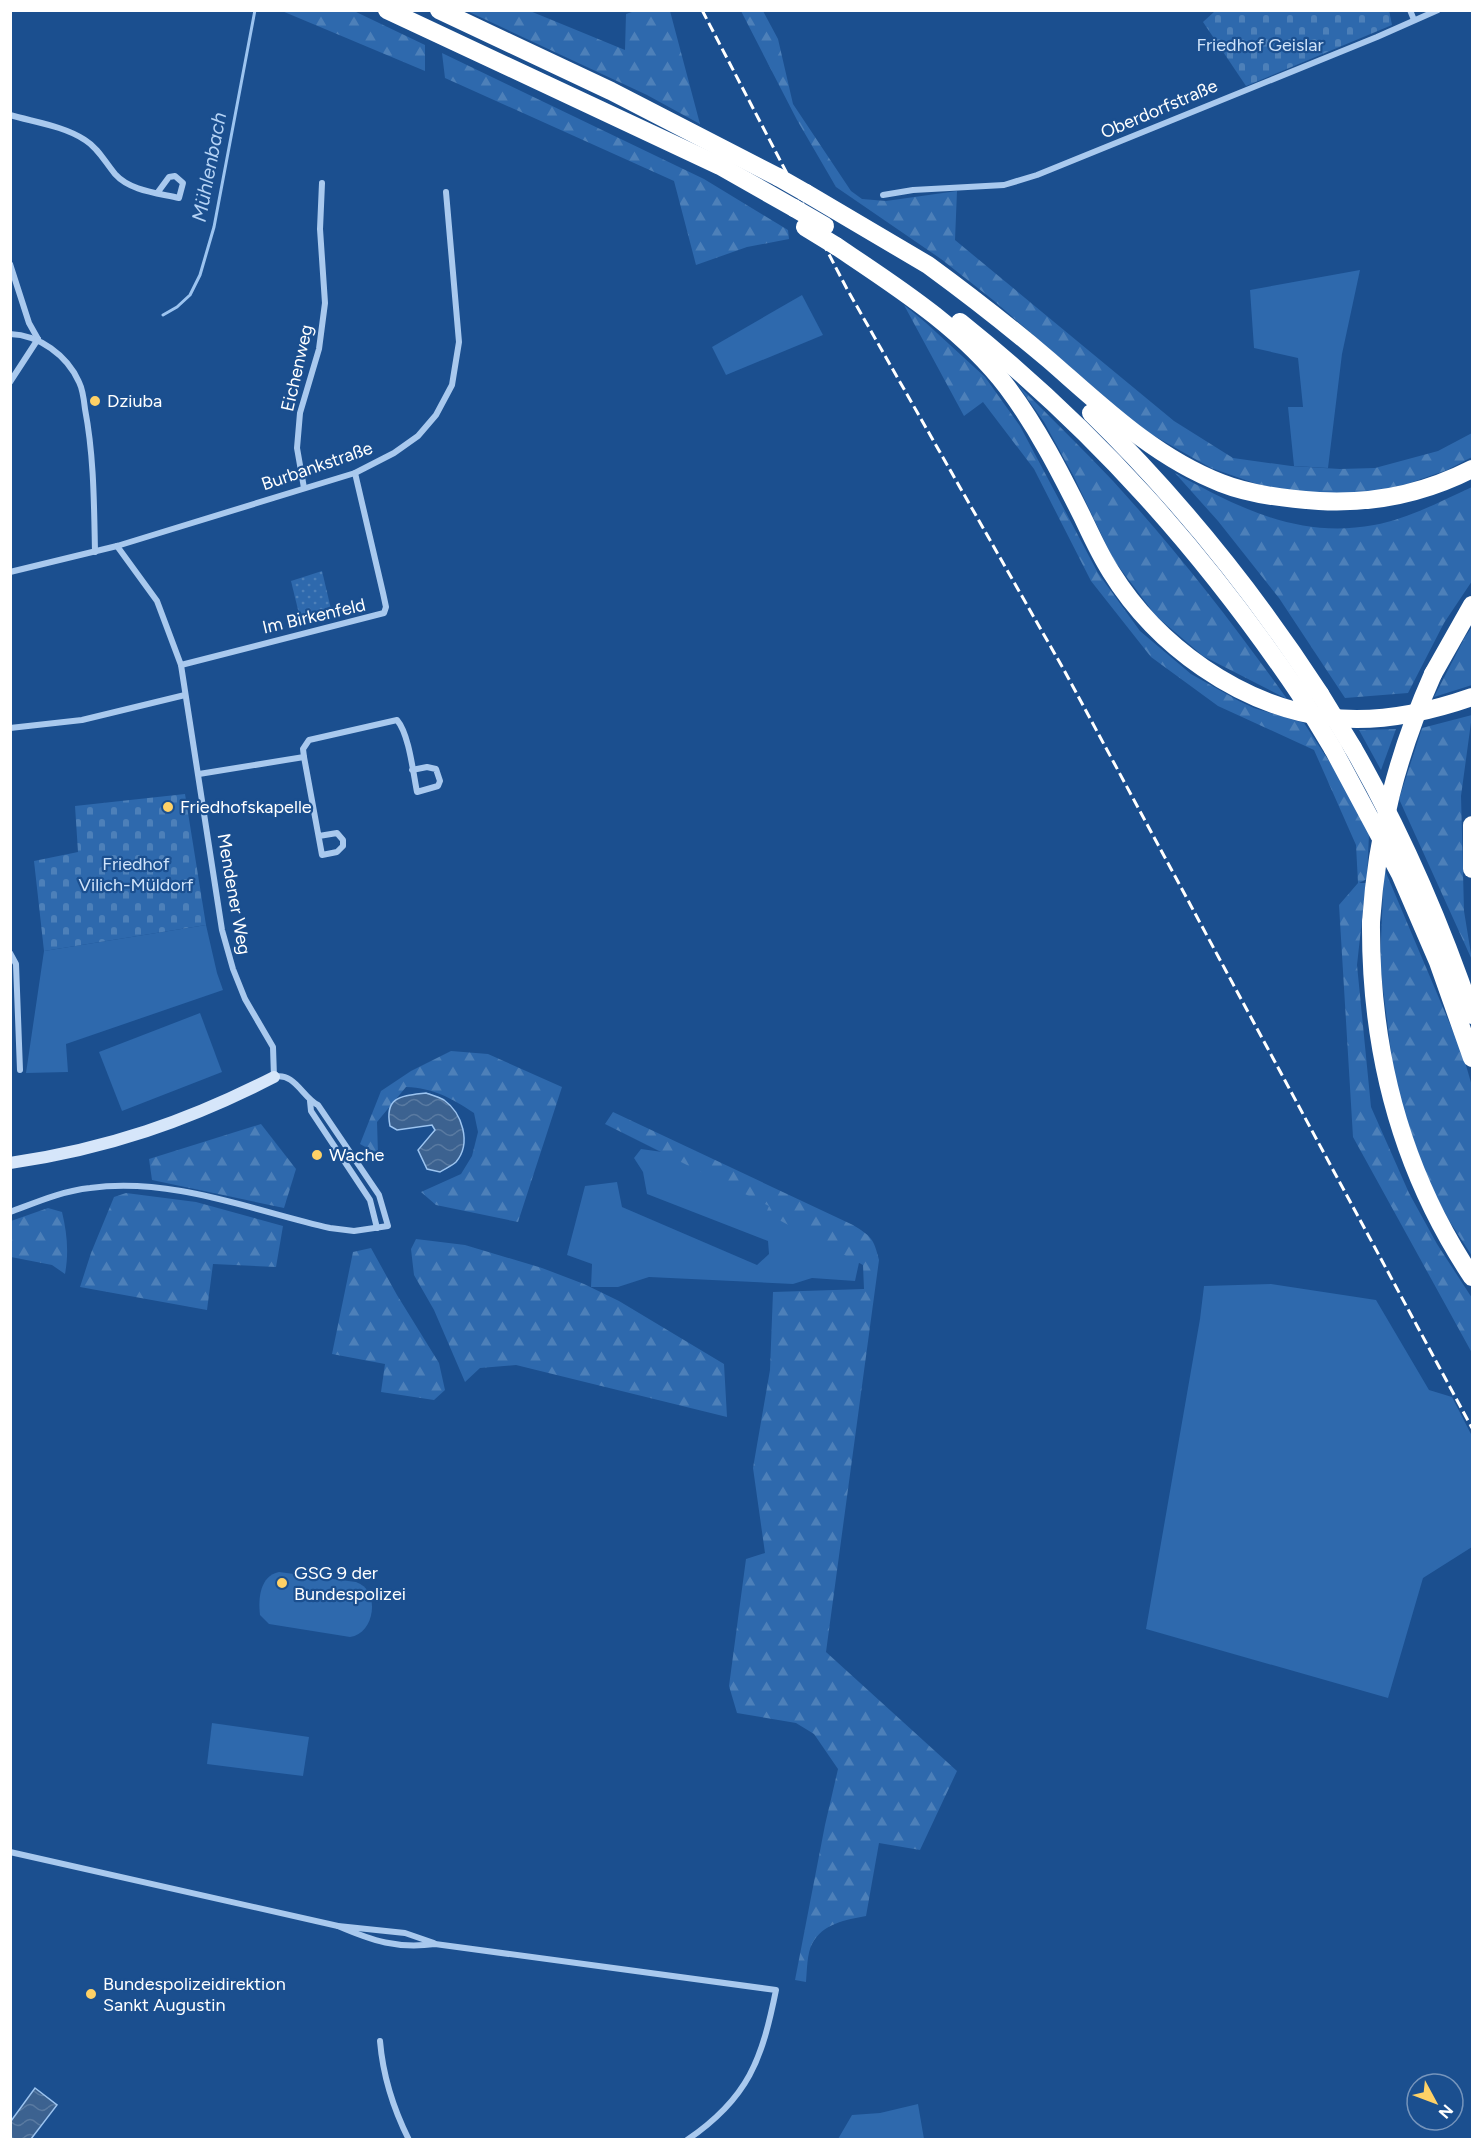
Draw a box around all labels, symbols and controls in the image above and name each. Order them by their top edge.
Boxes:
park label: Friedhof Geislar [1196,34,1324,56]
street label: Oberdorfstraße [1097,74,1221,143]
water label: Mühlenbach [187,110,231,224]
street label: Eichenweg [276,322,318,414]
place label: Dziuba [107,390,162,412]
marker: Dziuba [88,394,102,408]
street label: Burbankstraße [259,437,376,495]
street label: Im Birkenfeld [260,593,368,639]
place label: Friedhofskapelle [180,796,312,818]
marker: Friedhofskapelle [161,800,175,814]
street label: Mendener Weg [213,832,255,956]
park label: Friedhof Vilich-Müldorf [78,853,194,896]
place label: Wache [329,1144,385,1166]
marker: Wache [310,1148,324,1162]
place label: GSG 9 der Bundespolizei [294,1562,406,1605]
marker: GSG 9 der Bundespolizei [275,1576,289,1590]
place label: Bundespolizeidirektion Sankt Augustin [103,1973,286,2016]
marker: Bundespolizeidirektion Sankt Augustin [84,1987,98,2001]
north arrow [1405,2072,1465,2132]
text: N [1435,2101,1457,2122]

